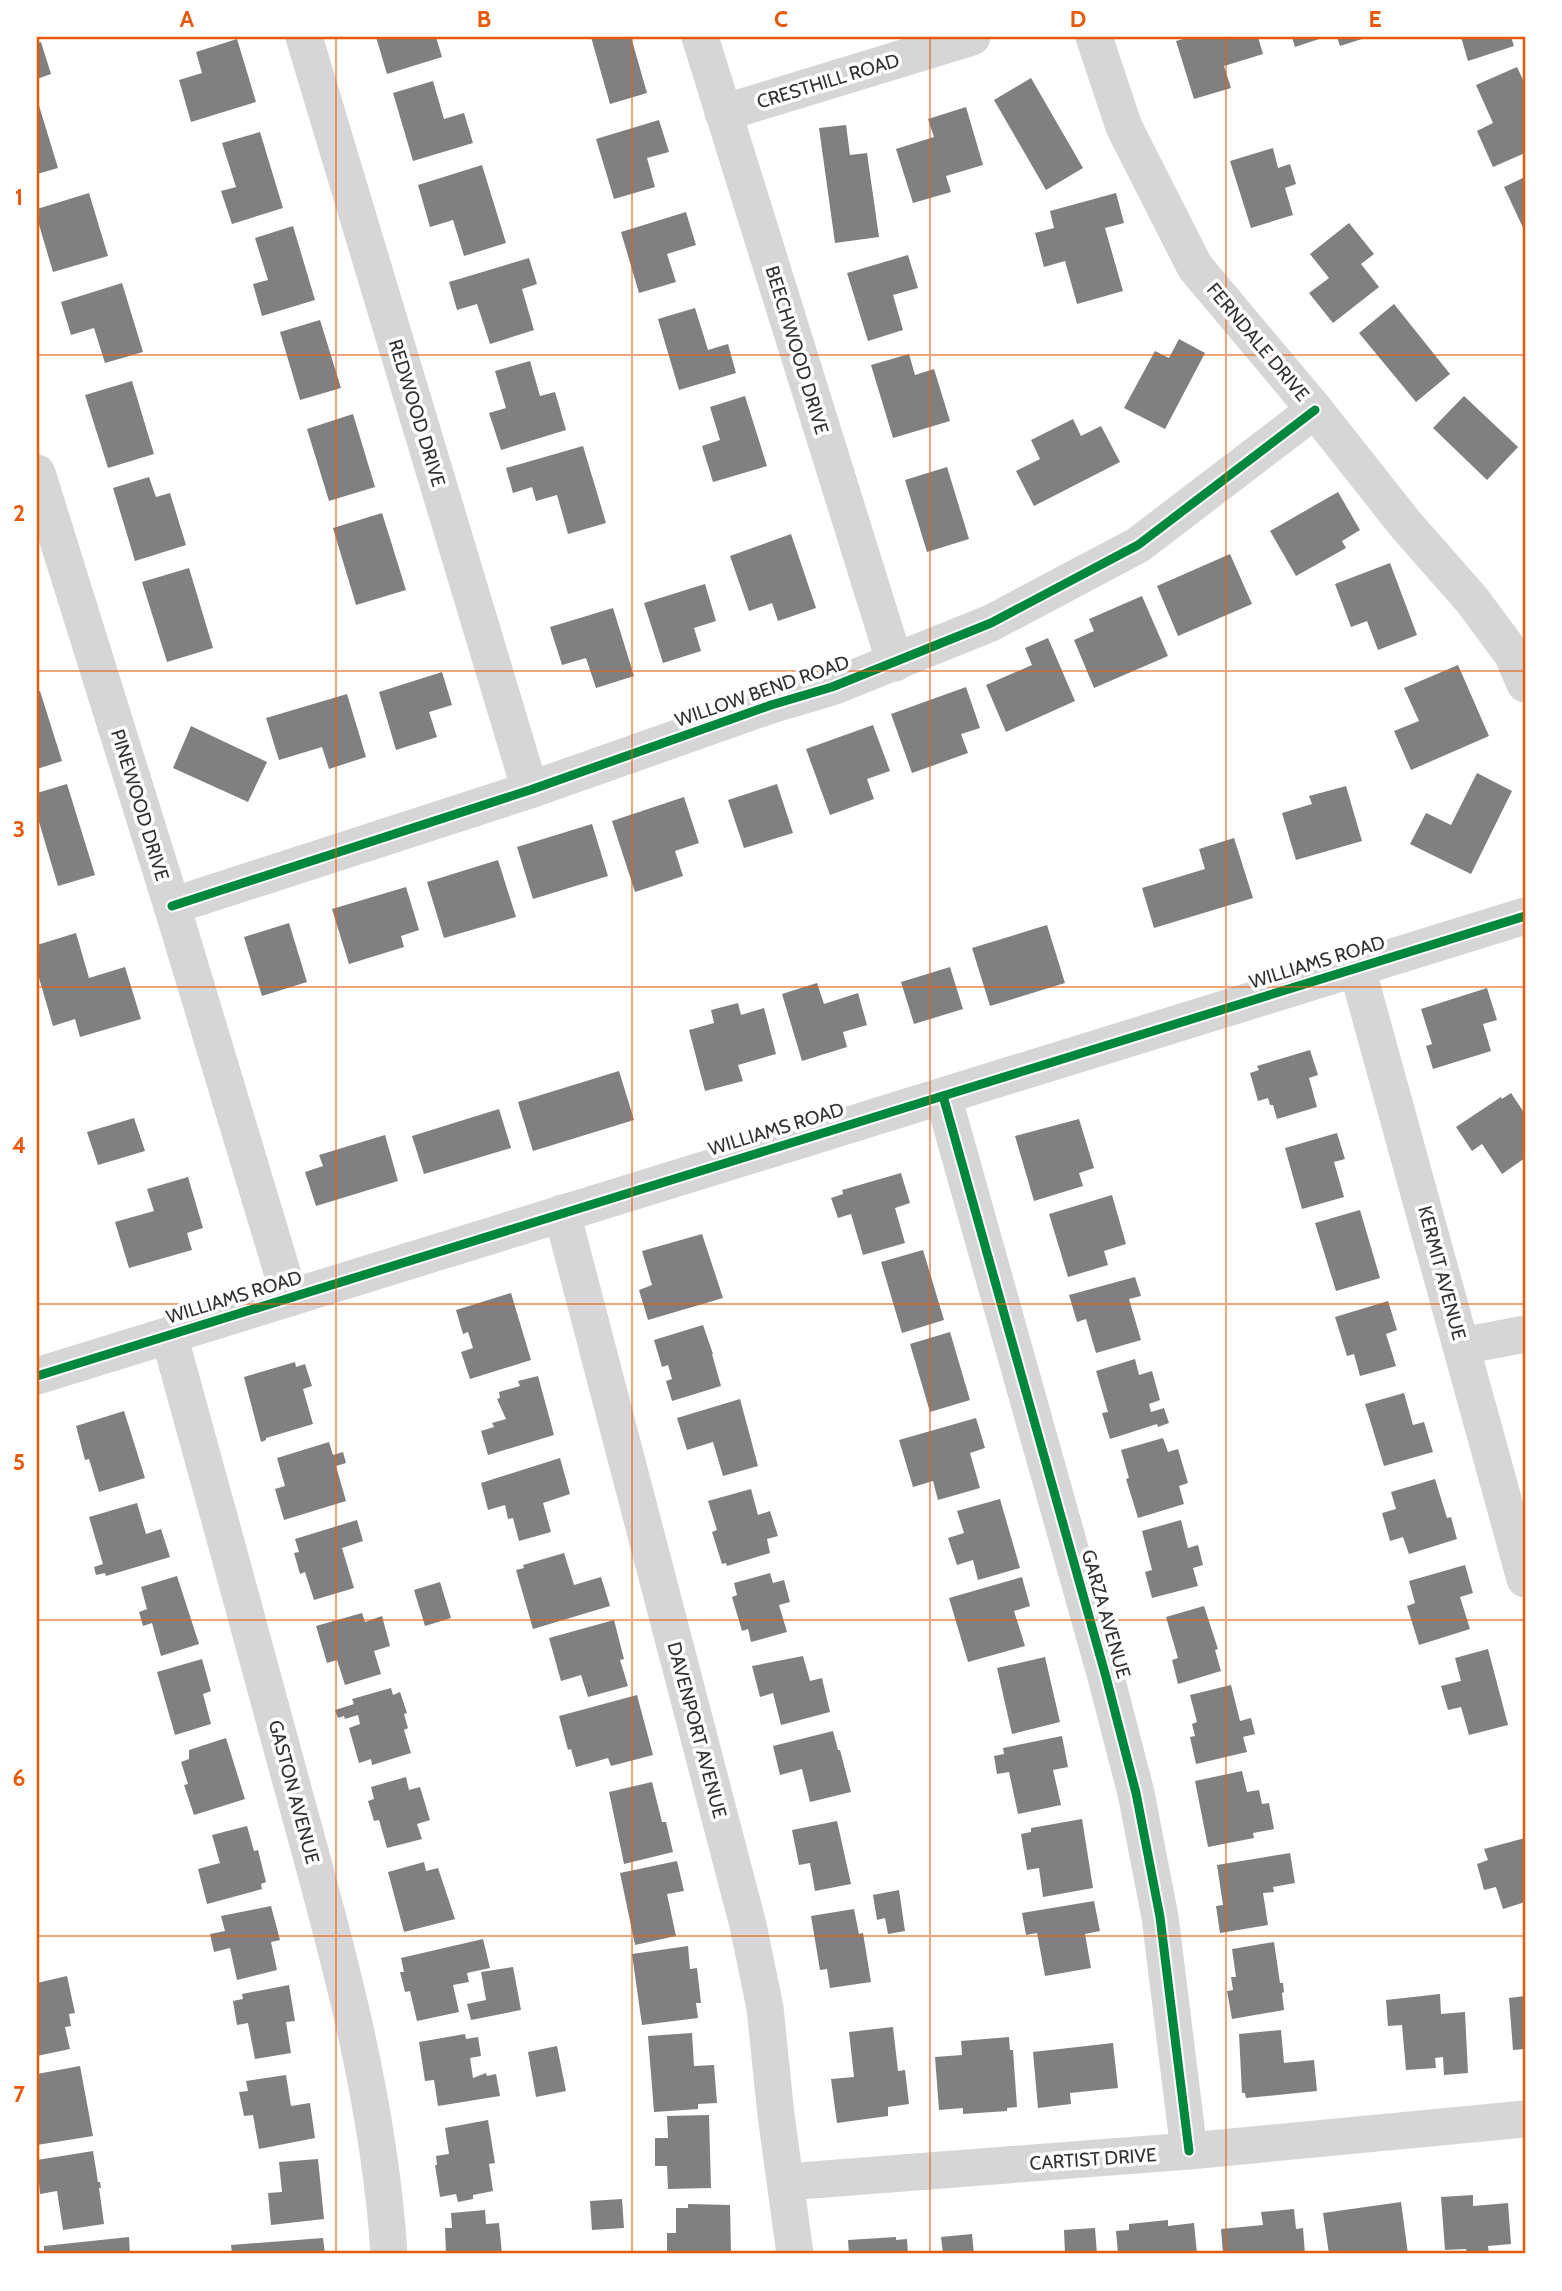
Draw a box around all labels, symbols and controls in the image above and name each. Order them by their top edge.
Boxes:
text: A [180,5,195,33]
text: B [477,5,491,33]
text: C [774,5,788,33]
text: D [1070,5,1086,33]
text: E [1368,5,1382,33]
street label: CRESTHILL ROAD [754,48,902,114]
text: 1 [15,183,23,211]
street label: BEECHWOOD DRIVE [760,263,834,437]
street label: FERNDALE DRIVE [1202,278,1314,406]
street label: REDWOOD DRIVE [384,336,450,490]
text: 2 [13,499,25,527]
street label: WILLOW BEND ROAD [672,650,852,732]
street label: PINEWOOD DRIVE [106,727,174,883]
text: 3 [13,815,25,843]
street label: WILLIAMS ROAD [1246,930,1388,994]
street label: WILLIAMS ROAD [705,1097,847,1161]
text: 4 [12,1131,26,1159]
street label: KERMIT AVENUE [1413,1203,1471,1343]
street label: WILLIAMS ROAD [163,1265,305,1329]
text: 5 [13,1448,25,1476]
street label: GARZA AVENUE [1077,1547,1135,1681]
street label: DAVENPORT AVENUE [662,1639,732,1821]
street label: GASTON AVENUE [264,1718,324,1866]
text: 6 [13,1764,25,1792]
text: 7 [13,2080,25,2108]
street label: CARTIST DRIVE [1029,2143,1157,2175]

